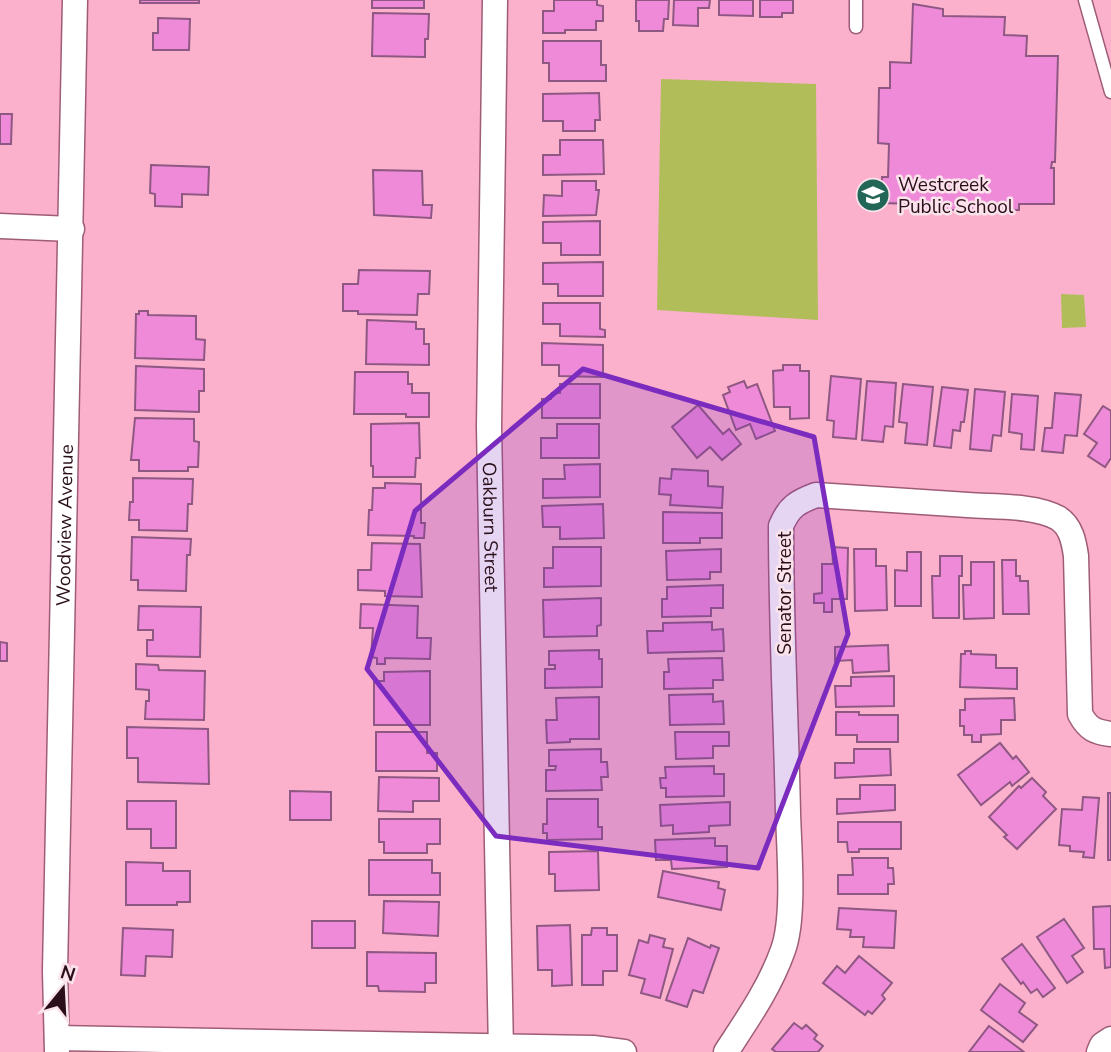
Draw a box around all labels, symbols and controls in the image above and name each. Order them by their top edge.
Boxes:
place label: Westcreek Public School [898,172,1014,220]
school or university icon: Westcreek Public School [854,176,892,214]
street label: Woodview Avenue [51,444,80,606]
street label: Oakburn Street [476,462,504,593]
street label: Senator Street [772,531,798,655]
north arrow [28,954,98,1024]
text: N [57,959,79,988]

